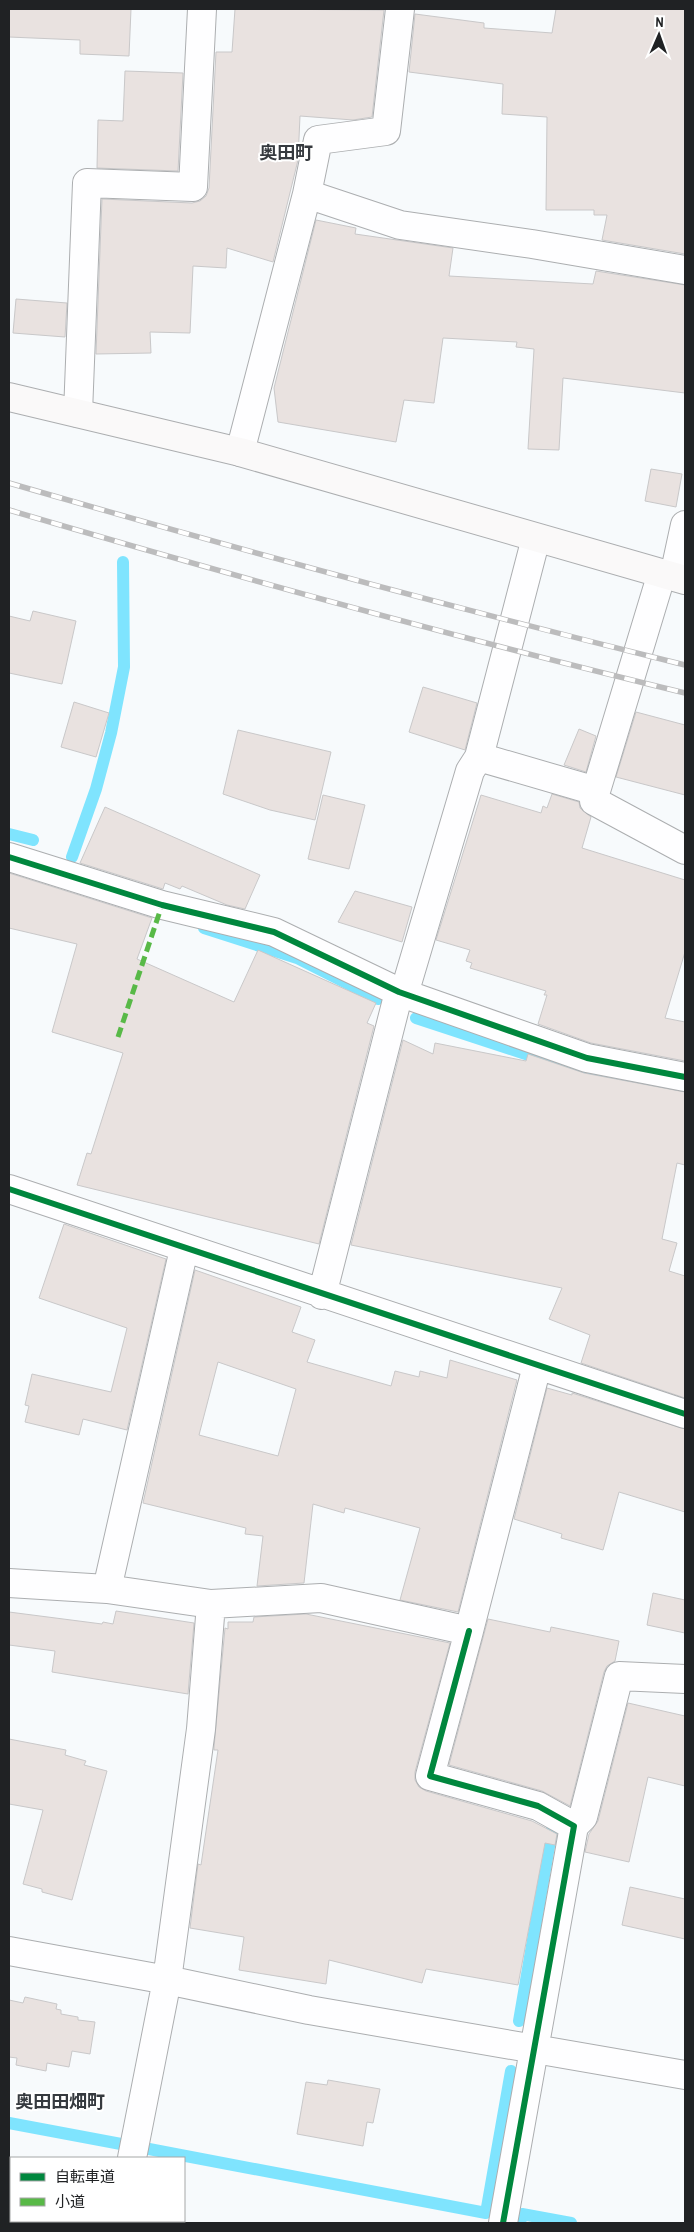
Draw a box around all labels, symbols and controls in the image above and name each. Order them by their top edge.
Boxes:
north arrow [634,10,684,60]
text: N [655,13,664,31]
district label: 奥田町 [259,140,313,165]
district label: 奥田田畑町 [15,2089,105,2114]
legend [10,2157,185,2222]
text: 自転車道 [55,2166,115,2187]
text: 小道 [55,2191,85,2212]

